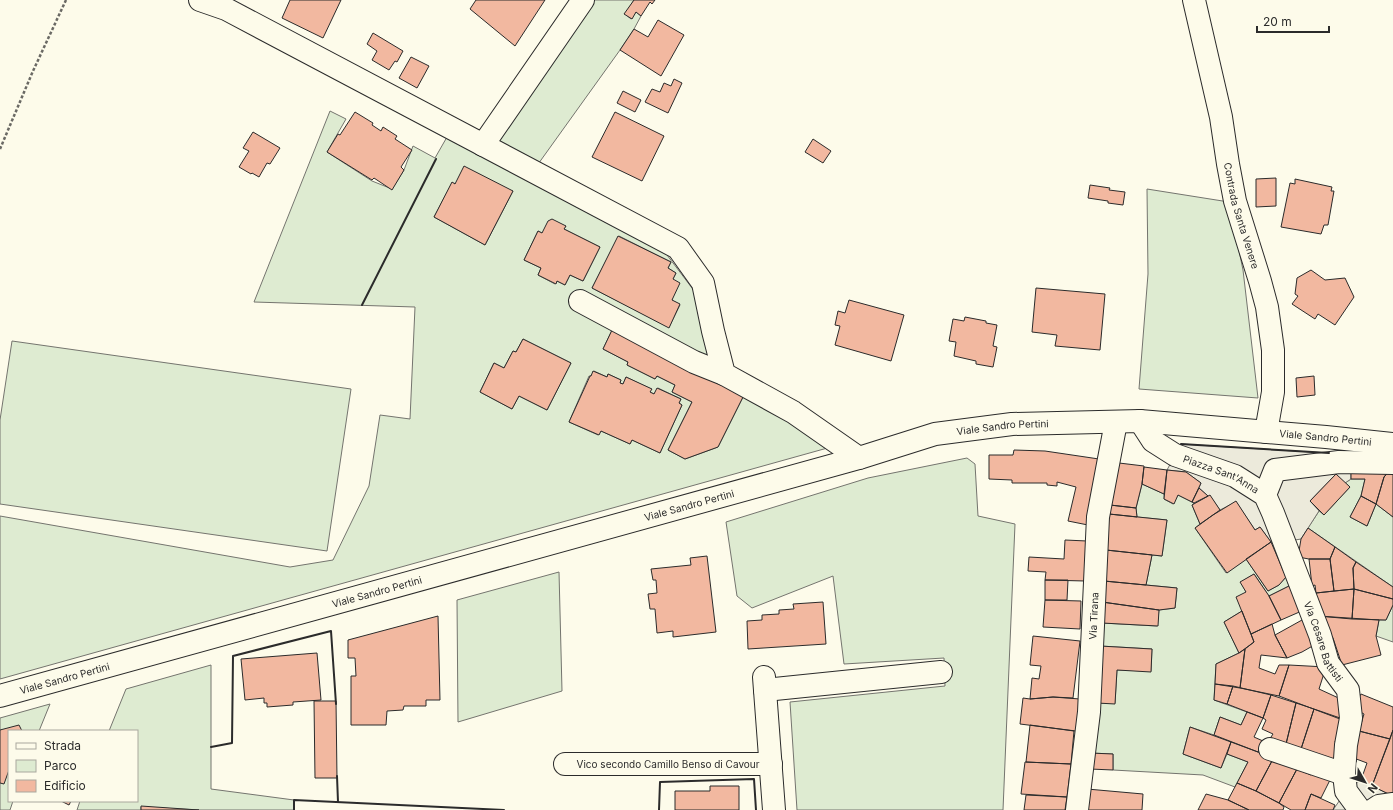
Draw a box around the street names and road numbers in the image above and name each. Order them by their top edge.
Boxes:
street label: Contrada Santa Venere [1222,161,1262,270]
street label: Viale Sandro Pertini [956,417,1049,437]
street label: Viale Sandro Pertini [1279,427,1372,448]
street label: Piazza Sant'Anna [1182,452,1261,496]
street label: Viale Sandro Pertini [643,487,735,523]
street label: Viale Sandro Pertini [331,573,423,610]
street label: Via Tirana [1086,592,1101,640]
street label: Via Cesare Battisti [1302,600,1346,684]
street label: Viale Sandro Pertini [18,660,111,696]
street label: Vico secondo Camillo Benso di Cavour [576,758,760,770]

